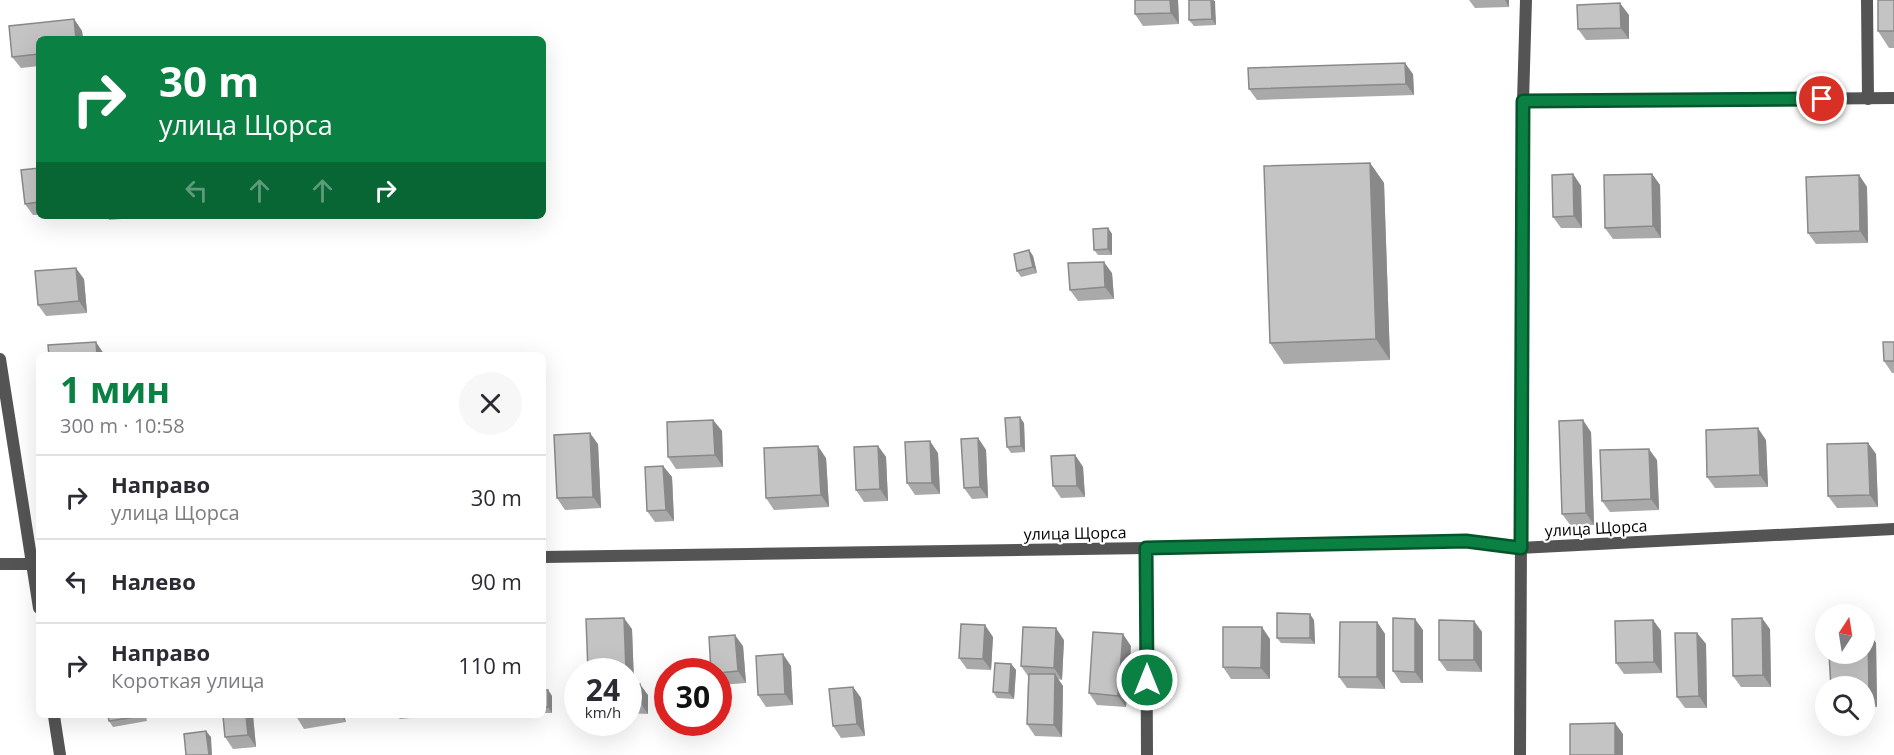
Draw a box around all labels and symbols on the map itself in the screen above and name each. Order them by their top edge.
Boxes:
pin [1796,73,1847,124]
street label: улица Щорса [1544,514,1648,542]
street label: улица Щорса [1023,521,1127,545]
north arrow [1815,604,1875,664]
position arrow [1115,648,1179,712]
speed limit sign: 30 [654,658,732,736]

